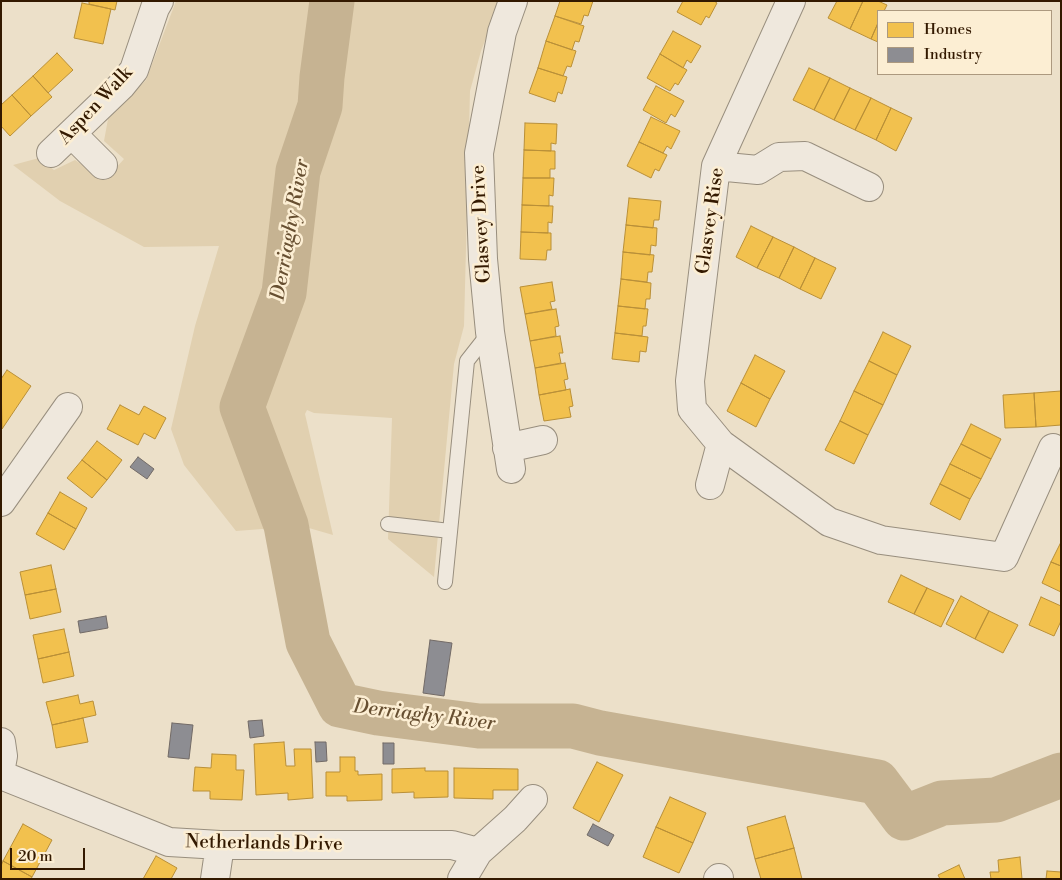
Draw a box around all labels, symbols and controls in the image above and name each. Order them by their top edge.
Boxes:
legend [877,10,1052,75]
text: Homes [924,20,972,39]
text: Industry [924,45,982,64]
street label: Aspen Walk [54,62,138,150]
water label: Derriaghy River [267,158,315,302]
street label: Glasvey Drive [468,164,496,284]
street label: Glasvey Rise [692,166,730,276]
water label: Derriaghy River [352,695,496,737]
street label: Netherlands Drive [185,831,343,857]
scale bar [12,838,88,870]
text: 20 m [18,847,53,866]

